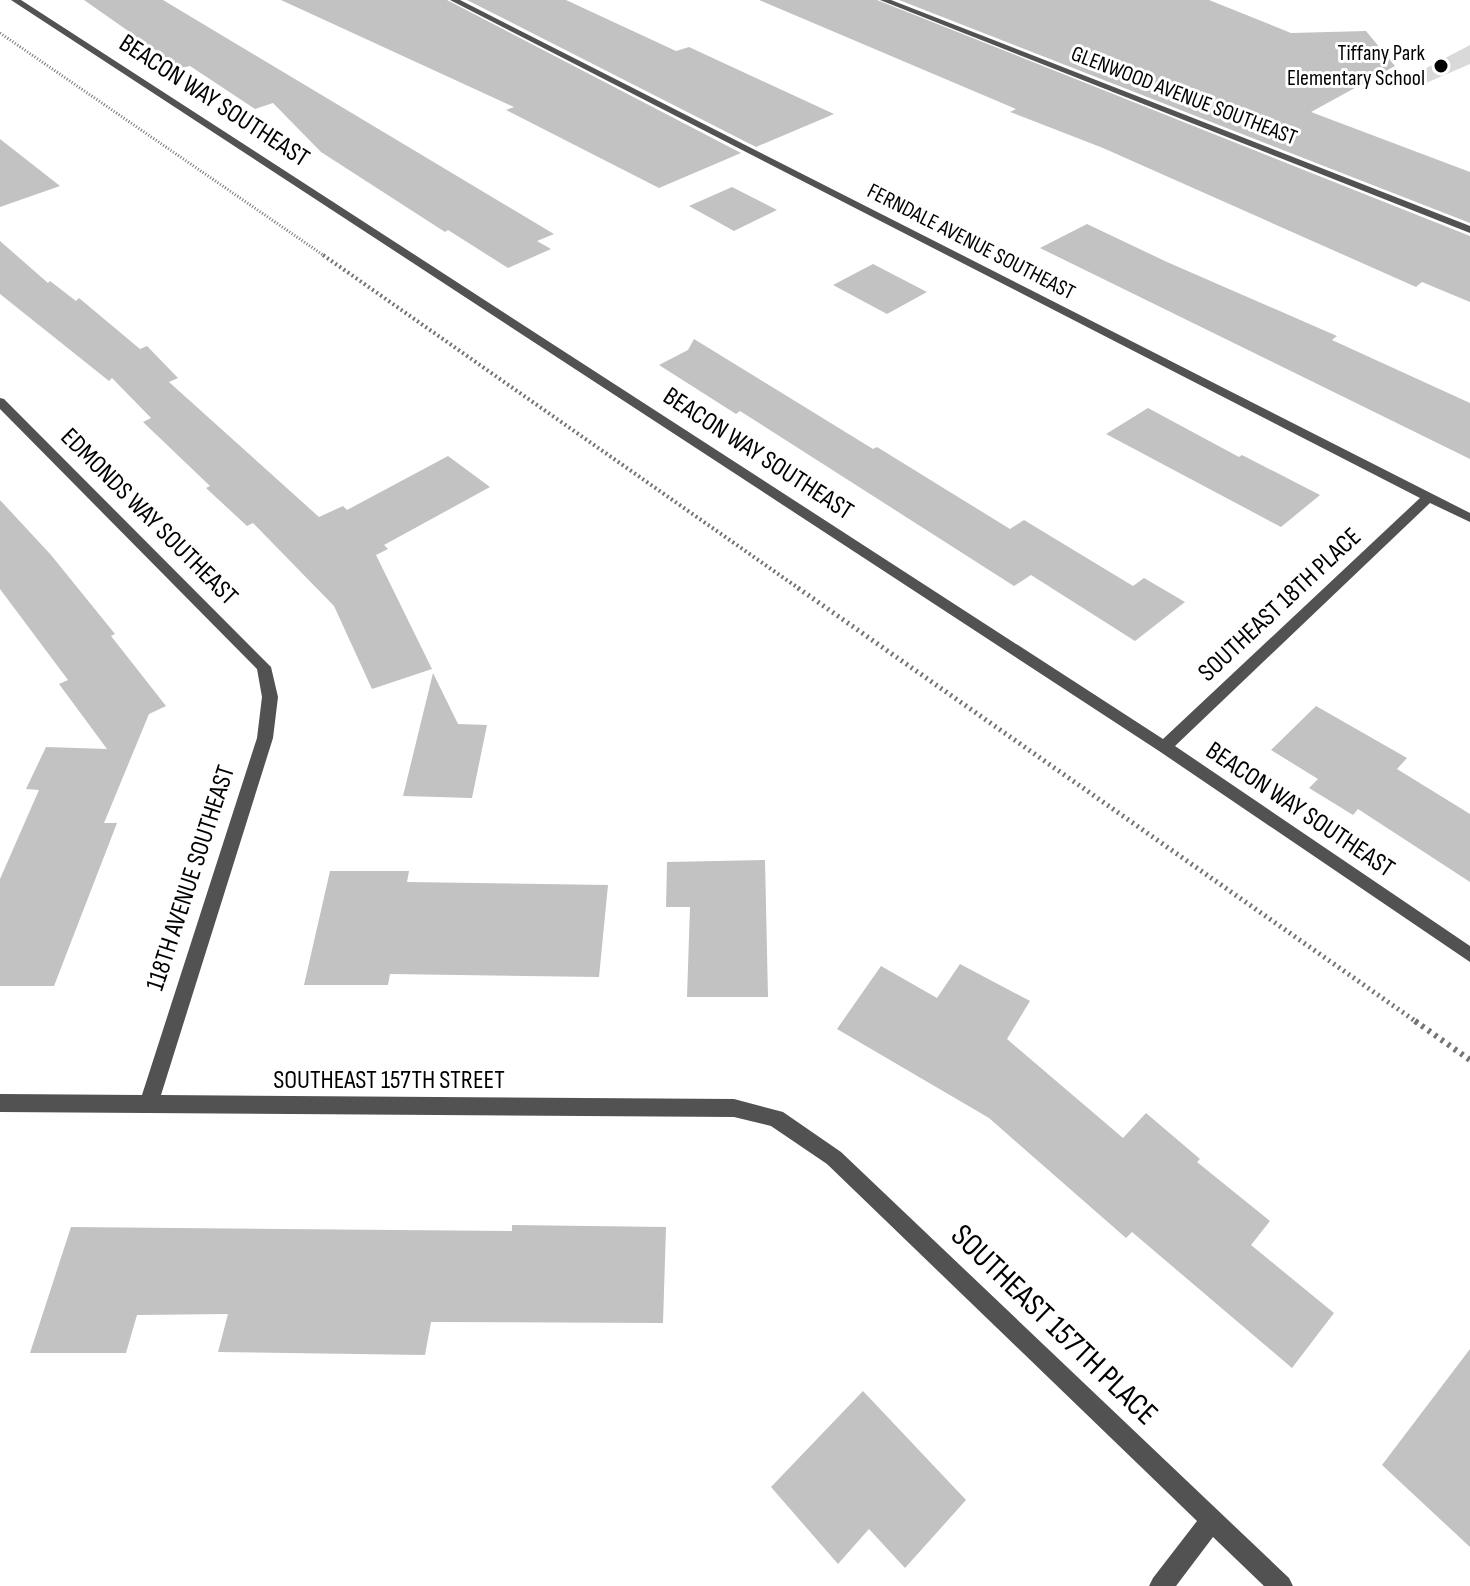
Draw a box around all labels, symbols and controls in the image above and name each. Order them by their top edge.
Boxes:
street label: BEACON WAY SOUTHEAST [113,28,315,174]
street label: GLENWOOD AVENUE SOUTHEAST [1067,40,1301,152]
place label: Tiffany Park Elementary School [1287,40,1426,92]
marker: Tiffany Park Elementary School [1432,57,1450,75]
street label: FERNDALE AVENUE SOUTHEAST [862,178,1080,306]
street label: BEACON WAY SOUTHEAST [657,381,859,527]
street label: EDMONDS WAY SOUTHEAST [54,422,244,612]
street label: SOUTHEAST 18TH PLACE [1192,522,1368,688]
street label: BEACON WAY SOUTHEAST [1200,735,1400,885]
street label: 118TH AVENUE SOUTHEAST [140,761,242,995]
street label: SOUTHEAST 157TH STREET [273,1065,505,1096]
street label: SOUTHEAST 157TH PLACE [942,1216,1166,1434]

